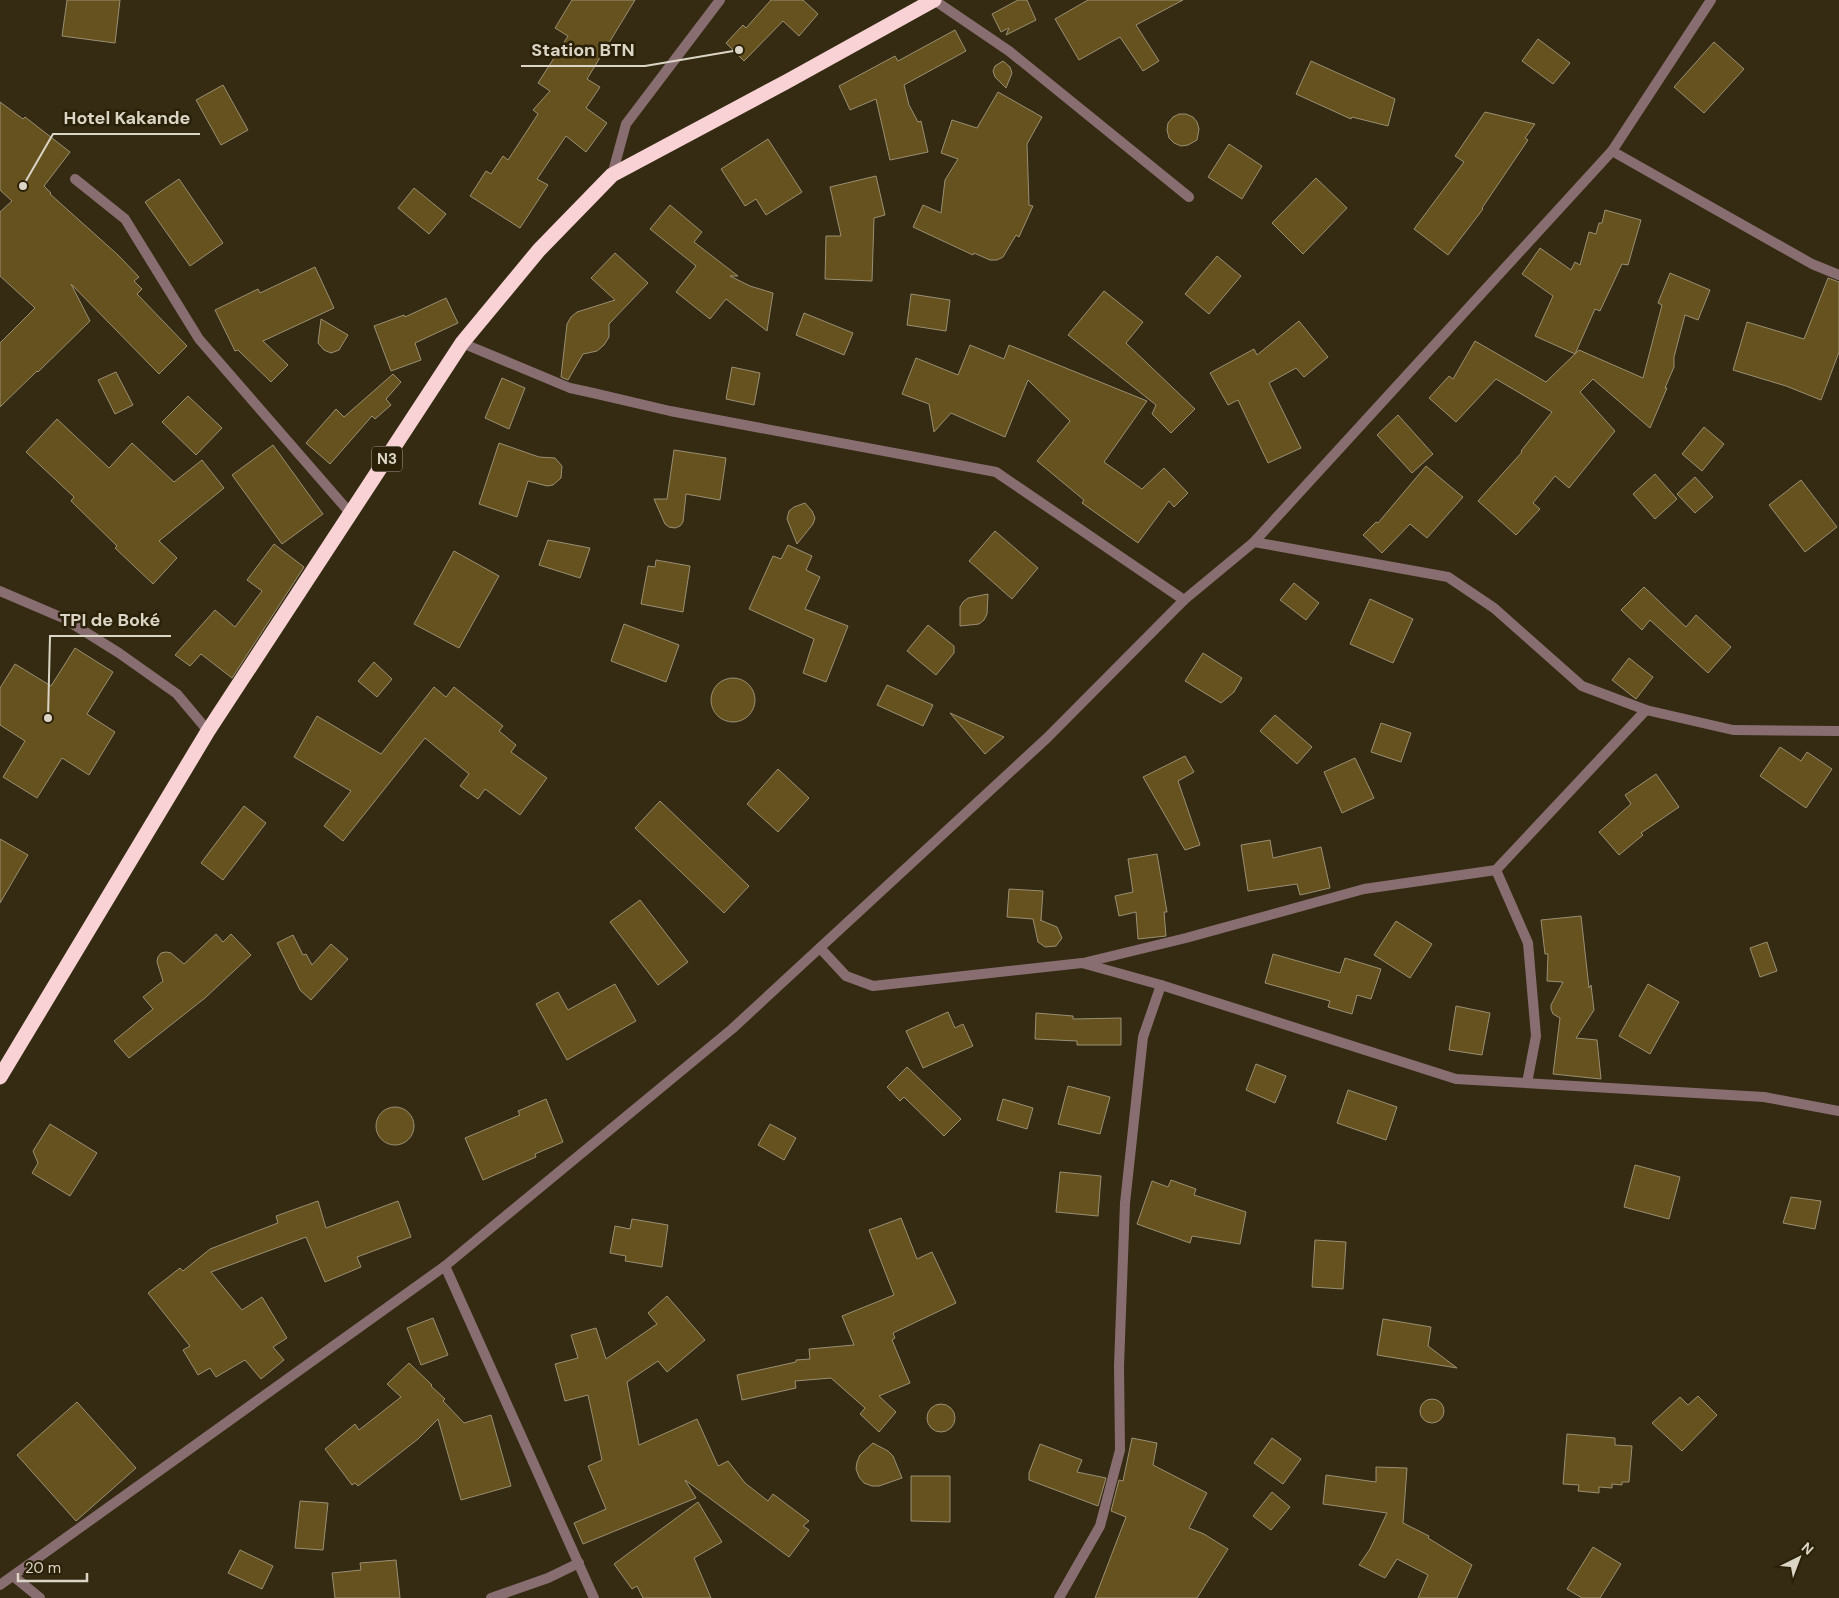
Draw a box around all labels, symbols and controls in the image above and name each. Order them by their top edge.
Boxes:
callout: Station BTN [521,33,645,66]
text: Station BTN [531,38,635,62]
callout: Hotel Kakande [53,101,200,134]
text: Hotel Kakande [64,106,191,130]
road number: N3 [372,446,402,472]
callout: TPI de Boké [50,603,171,636]
text: TPI de Boké [60,608,161,632]
north arrow [1774,1533,1824,1583]
text: N [1798,1538,1818,1558]
scale bar [18,1550,86,1582]
text: 20 m [25,1558,61,1578]

